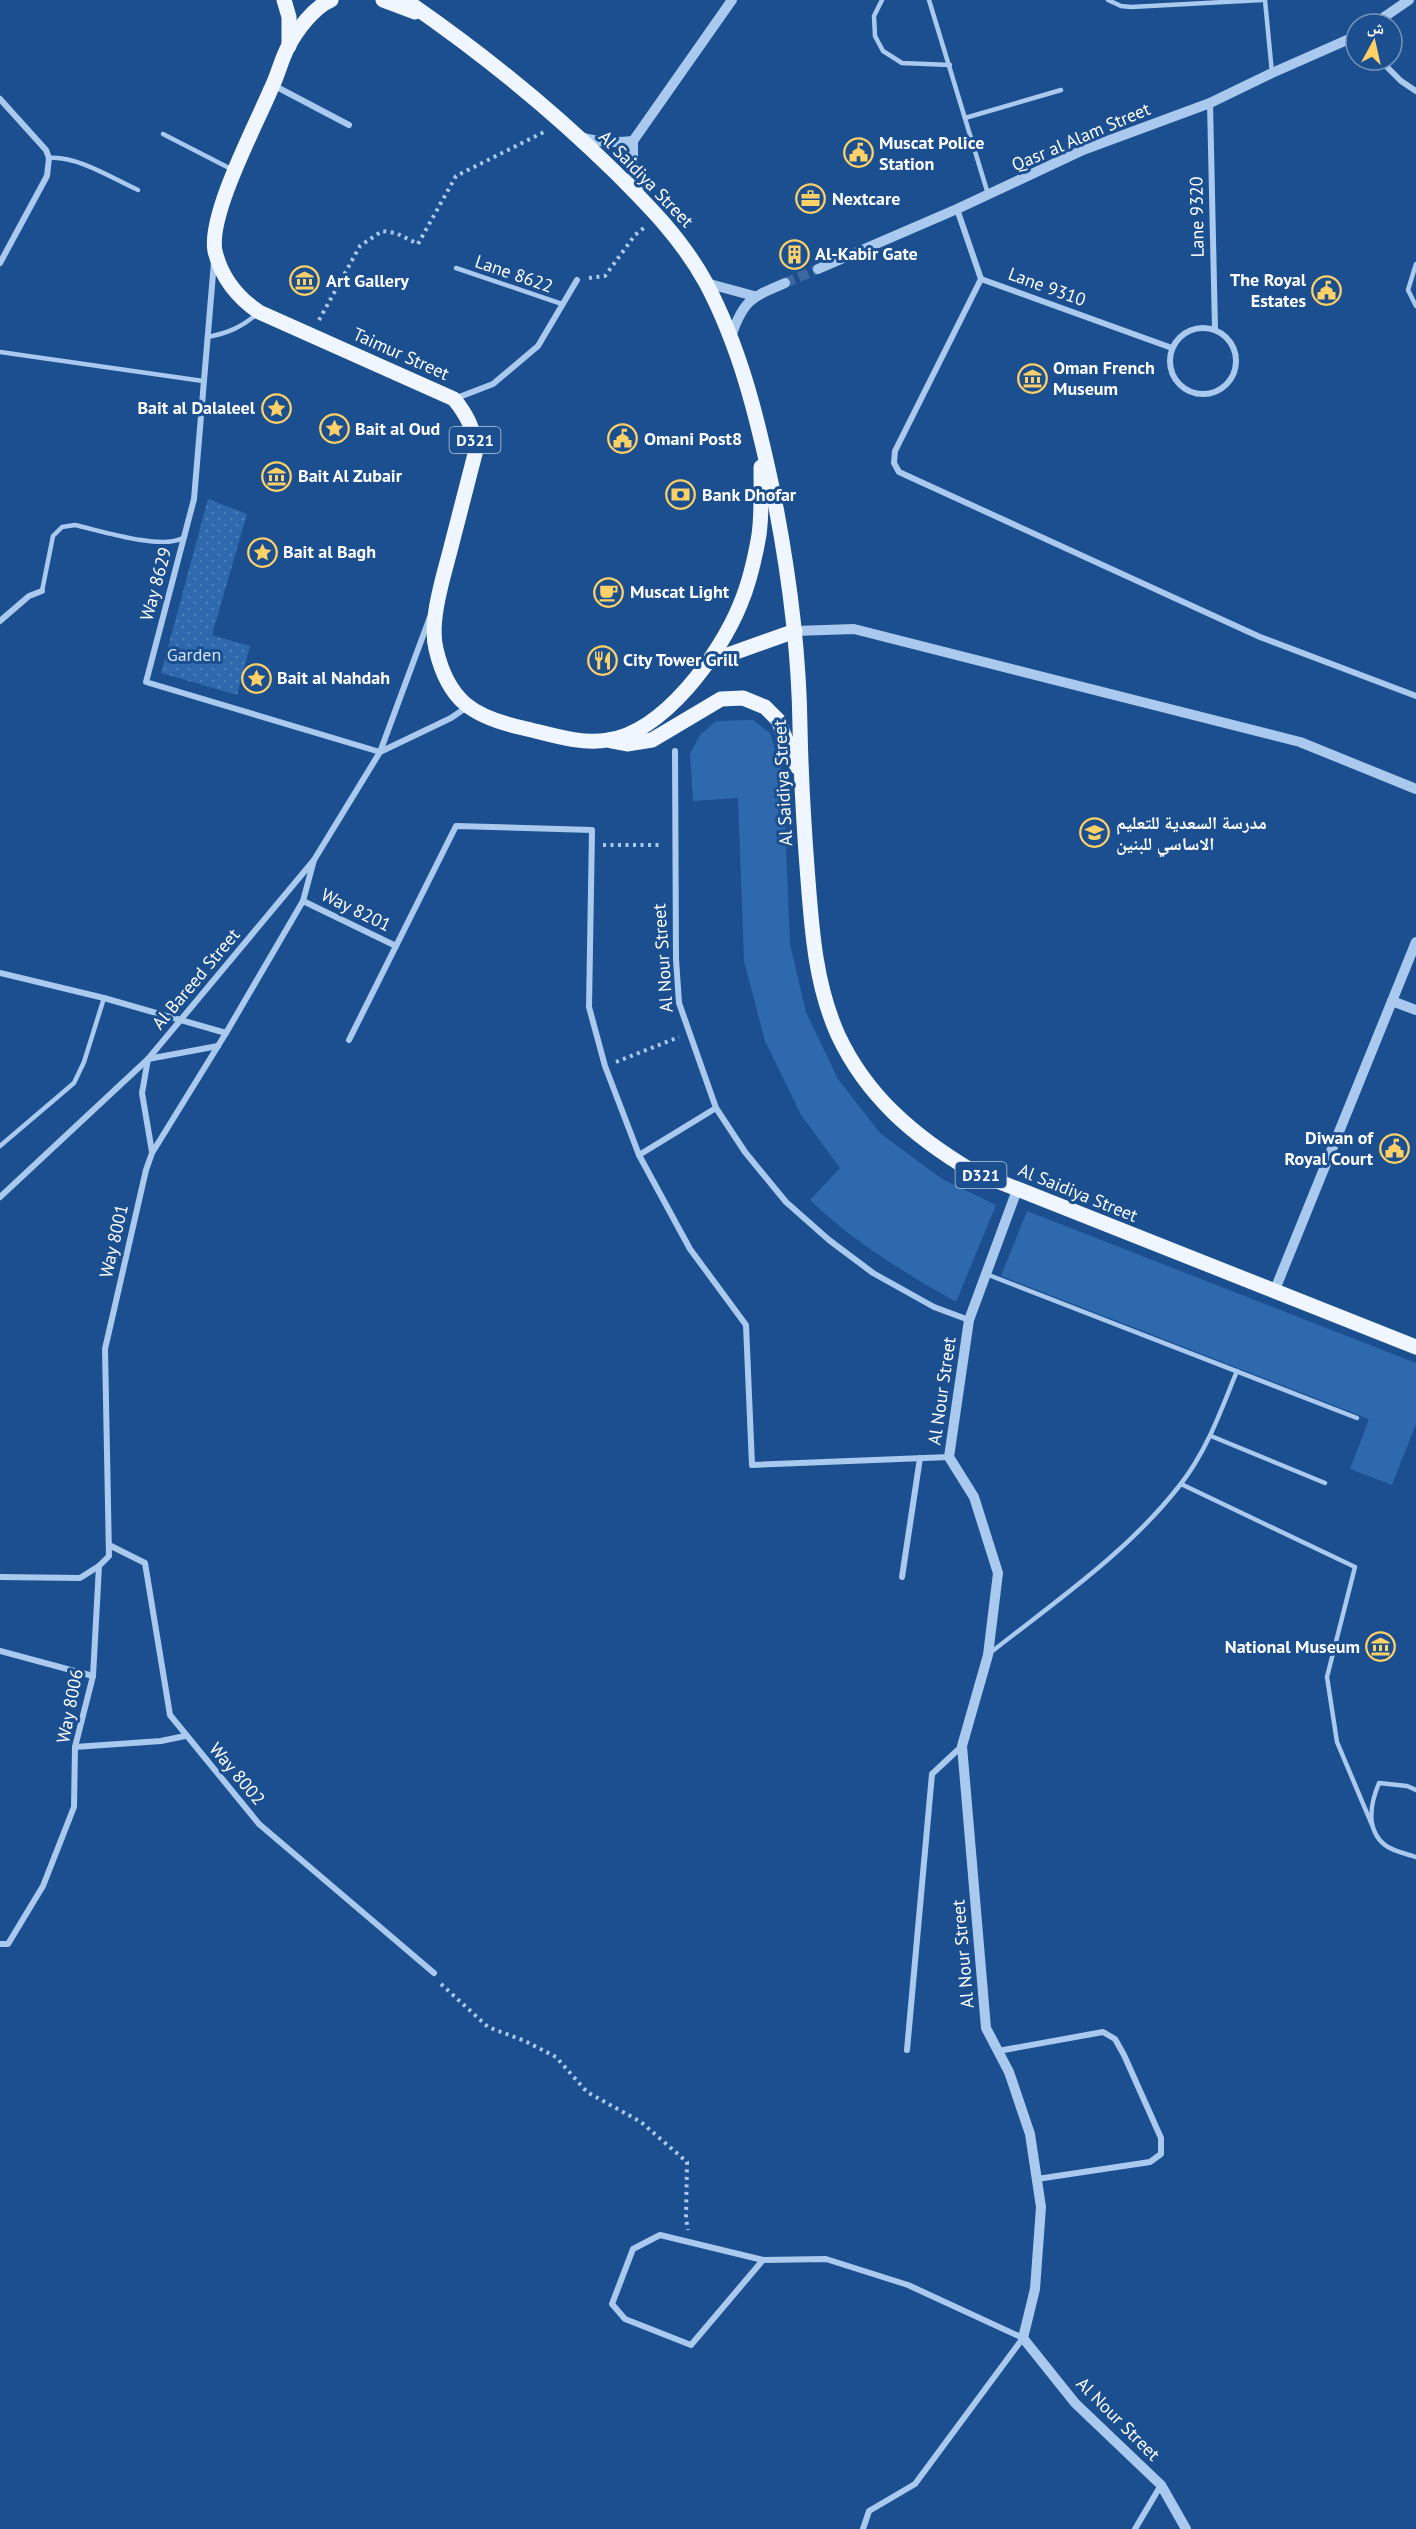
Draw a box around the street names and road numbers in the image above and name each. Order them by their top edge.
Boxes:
street label: Qasr al Alam Street [1008,97,1154,176]
street label: Al Saidiya Street [594,125,699,232]
street label: Lane 9320 [1184,176,1209,258]
street label: Lane 8622 [472,249,556,298]
street label: Lane 9310 [1005,262,1089,311]
street label: Taimur Street [349,322,453,385]
road number: D321 [450,427,500,453]
street label: Way 8629 [135,545,176,623]
street label: Al Saidiya Street [768,719,797,847]
street label: Way 8201 [318,883,395,936]
street label: Al Nour Street [647,903,678,1013]
street label: Al Bareed Street [147,924,245,1034]
street label: Al Saidiya Street [1015,1158,1141,1227]
road number: D321 [956,1162,1006,1188]
street label: Way 8001 [94,1202,133,1280]
street label: Al Nour Street [923,1335,960,1446]
street label: Way 8006 [51,1667,88,1745]
street label: Way 8002 [205,1738,270,1810]
street label: Al Nour Street [946,1899,979,2009]
street label: Al Nour Street [1072,2372,1165,2465]

